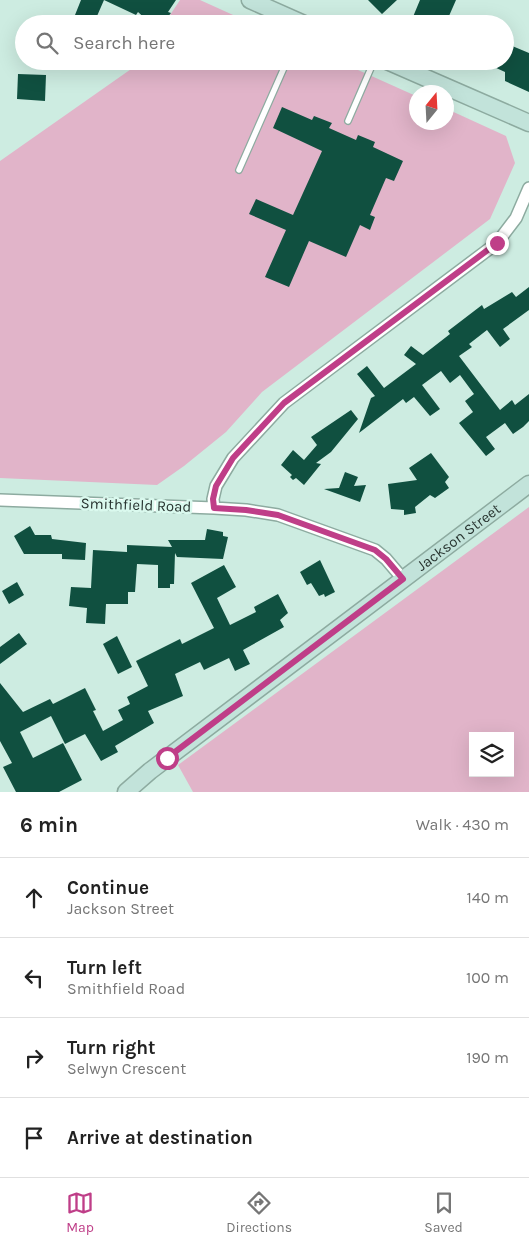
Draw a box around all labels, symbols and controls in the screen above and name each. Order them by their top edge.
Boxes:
search box [15,15,514,70]
icon: search [33,29,61,57]
text: Search here [73,32,175,54]
north arrow [409,85,454,130]
route end [486,232,509,255]
street label: Smithfield Road [80,494,192,516]
street label: Jackson Street [413,500,504,575]
map controls [469,732,514,777]
button: layers [469,732,514,777]
route start [156,747,179,770]
text: 6 min [20,813,78,837]
text: Walk · 430 m [416,815,509,834]
text: Continue [67,877,149,899]
icon: ahead [20,884,48,912]
text: 140 m [467,888,509,907]
text: Jackson Street [67,899,174,918]
text: Turn left [67,957,142,979]
icon: left [20,964,48,992]
text: 100 m [466,968,509,987]
text: Smithfield Road [67,979,185,998]
text: Turn right [67,1037,156,1059]
icon: right [20,1044,48,1072]
text: 190 m [466,1048,509,1067]
text: Selwyn Crescent [67,1059,186,1078]
icon: arrive [20,1124,48,1152]
text: Arrive at destination [67,1127,253,1149]
tab: Map [66,1189,94,1236]
tab: Directions [226,1189,292,1236]
tab: Saved [424,1189,463,1236]

